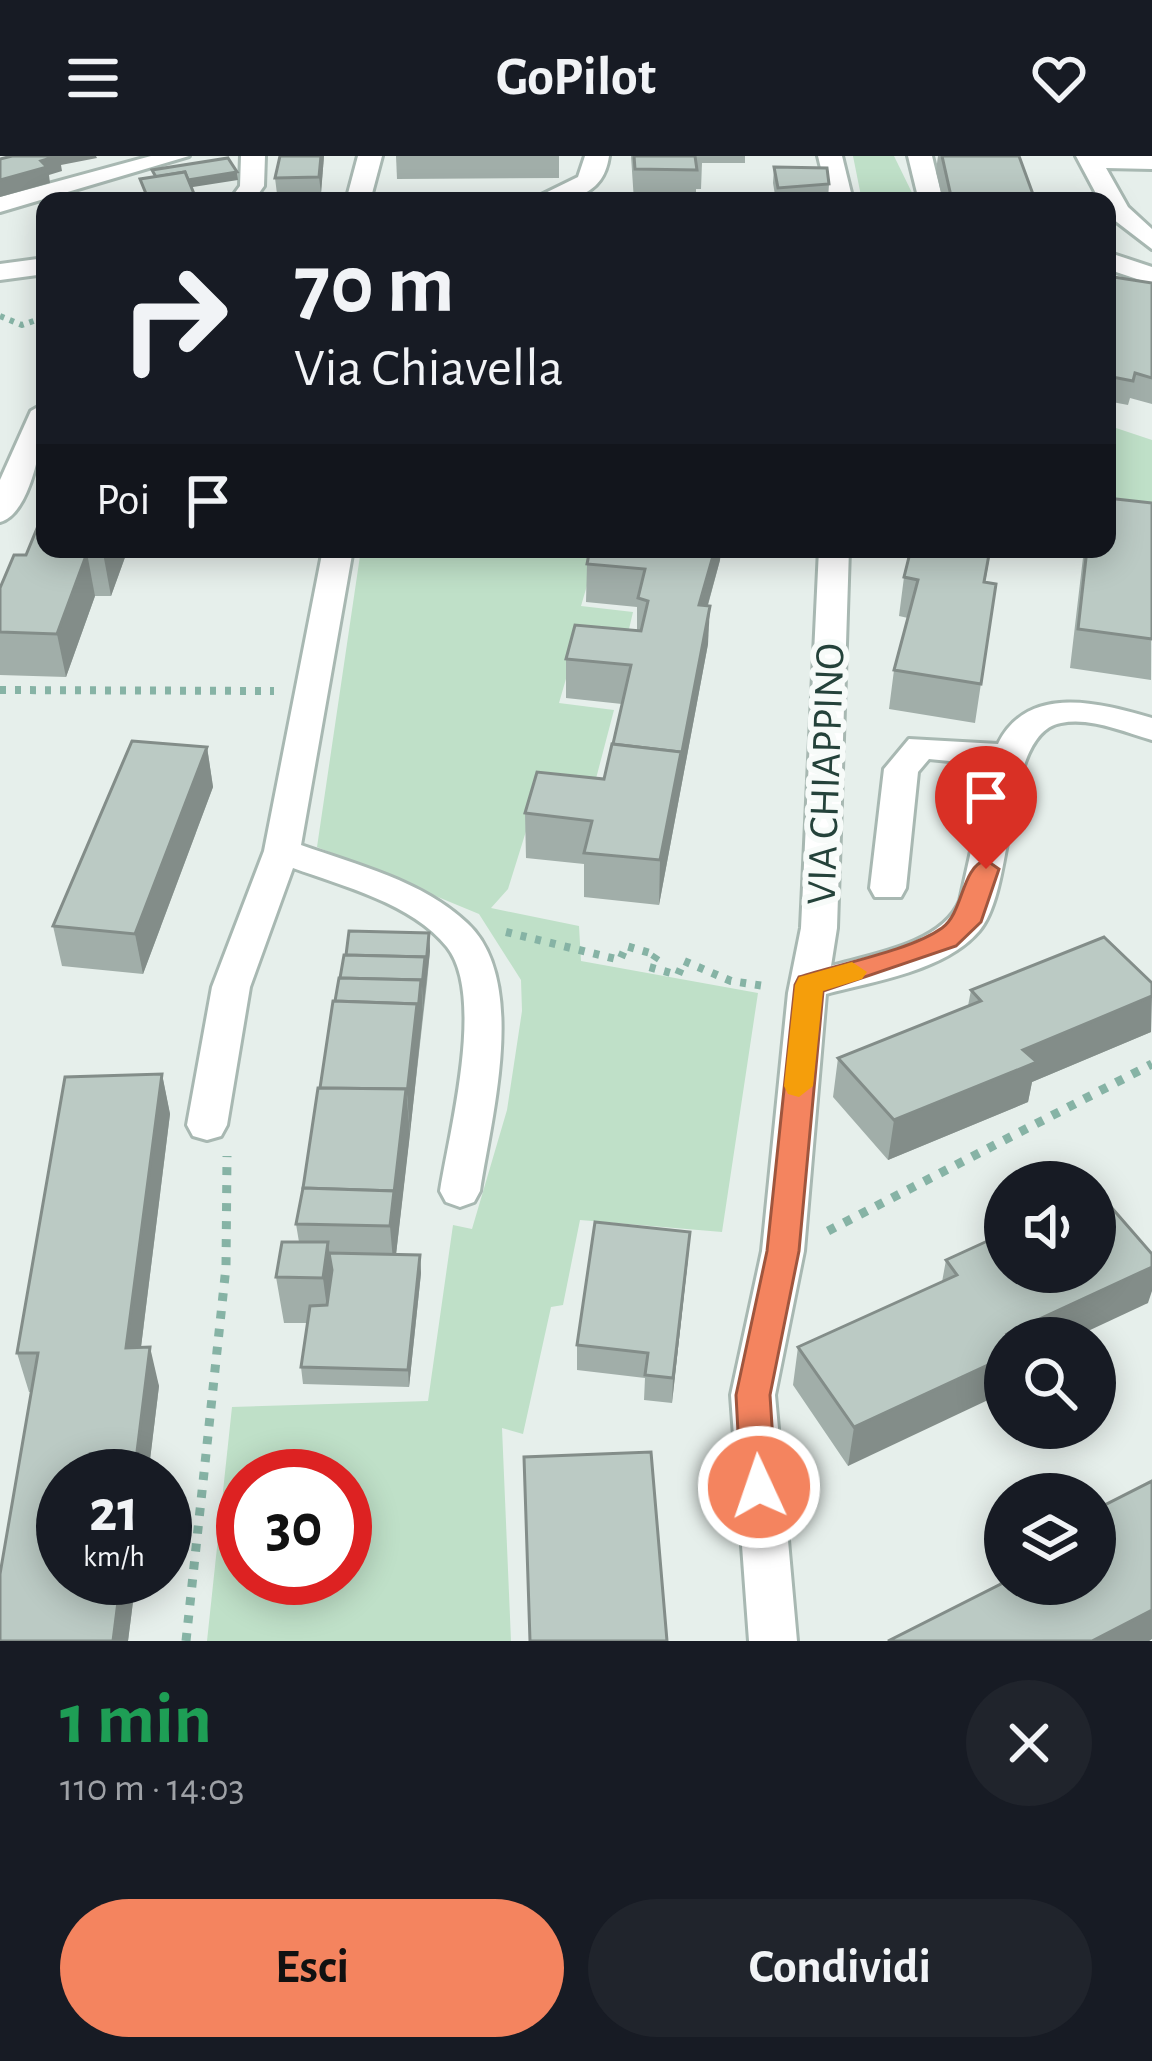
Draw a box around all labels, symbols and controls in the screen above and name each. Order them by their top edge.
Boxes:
icon: menu [60,45,126,111]
icon: heart [1026,45,1092,111]
text: GoPilot [496,51,656,105]
icon: right [96,240,252,396]
text: 70 m [294,244,455,328]
text: Via Chiavella [294,342,563,396]
icon: arrive [175,468,241,534]
text: Poi [96,478,151,523]
street label: VIA CHIAPPINO [800,642,852,906]
pin [935,746,1037,869]
icon: arrive [953,764,1019,830]
map controls [984,1161,1116,1605]
button: sound [984,1161,1116,1293]
button: search [984,1317,1116,1449]
position arrow [696,1424,822,1550]
speed limit sign: 30 [216,1449,372,1605]
button: layers [984,1473,1116,1605]
text: 21 [89,1482,139,1542]
text: km/h [83,1542,145,1572]
button: close [966,1680,1092,1806]
text: 1 min [60,1684,212,1756]
text: 110 m · 14:03 [60,1769,245,1808]
button: Esci [60,1899,564,2037]
button: Condividi [588,1899,1092,2037]

